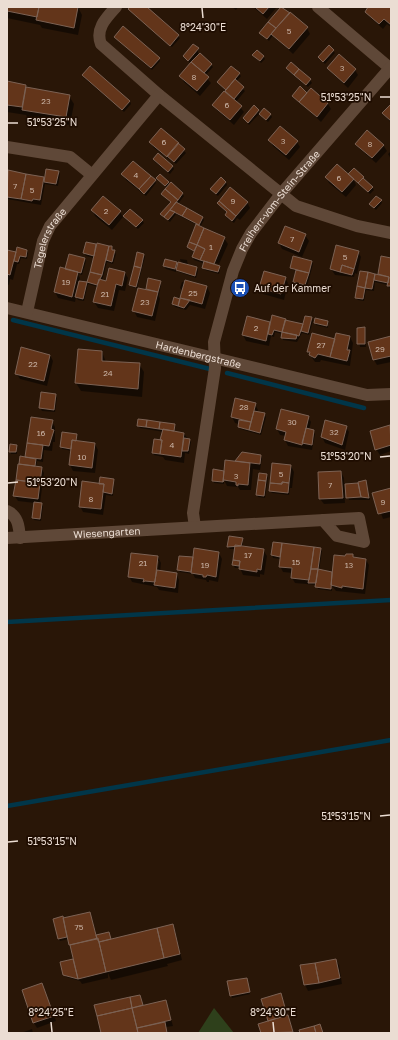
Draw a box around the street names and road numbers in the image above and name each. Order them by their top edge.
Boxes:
street label: Freiherr-vom-Stein-Straße [236,148,322,253]
street label: Tegelerstraße [31,205,69,270]
street label: Hardenbergstraße [155,338,243,370]
street label: Wiesengarten [73,524,141,540]

